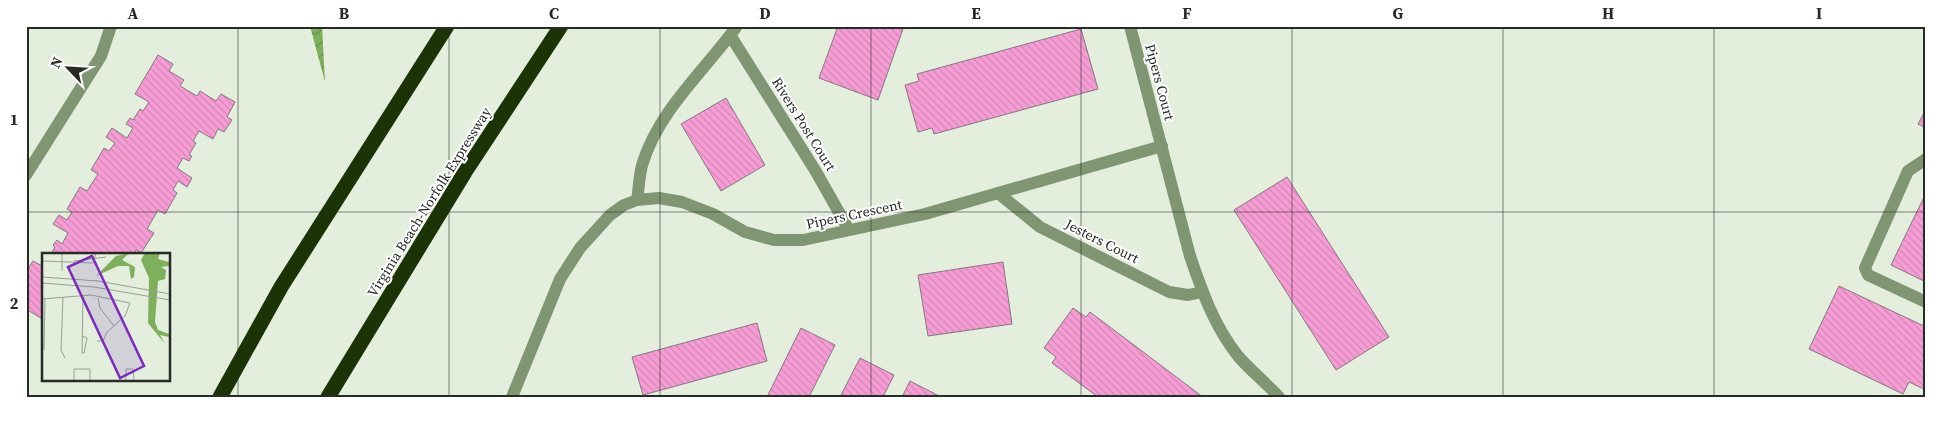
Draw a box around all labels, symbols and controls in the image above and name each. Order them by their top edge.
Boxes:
text: A [128,2,139,24]
text: B [339,2,350,24]
text: C [549,2,559,24]
text: D [759,2,771,24]
text: E [971,2,981,24]
text: F [1182,2,1192,24]
text: G [1393,2,1404,24]
text: H [1602,2,1614,24]
text: I [1816,2,1822,24]
north arrow [42,42,92,92]
street label: Pipers Court [1140,42,1180,123]
text: N [45,54,67,71]
street label: Rivers Post Court [767,73,841,175]
street label: Virginia Beach-Norfolk Expressway [362,103,496,301]
text: 1 [10,108,18,130]
street label: Pipers Crescent [804,194,904,234]
street label: Jesters Court [1061,213,1143,268]
inset map [42,253,170,380]
text: 2 [10,292,19,314]

